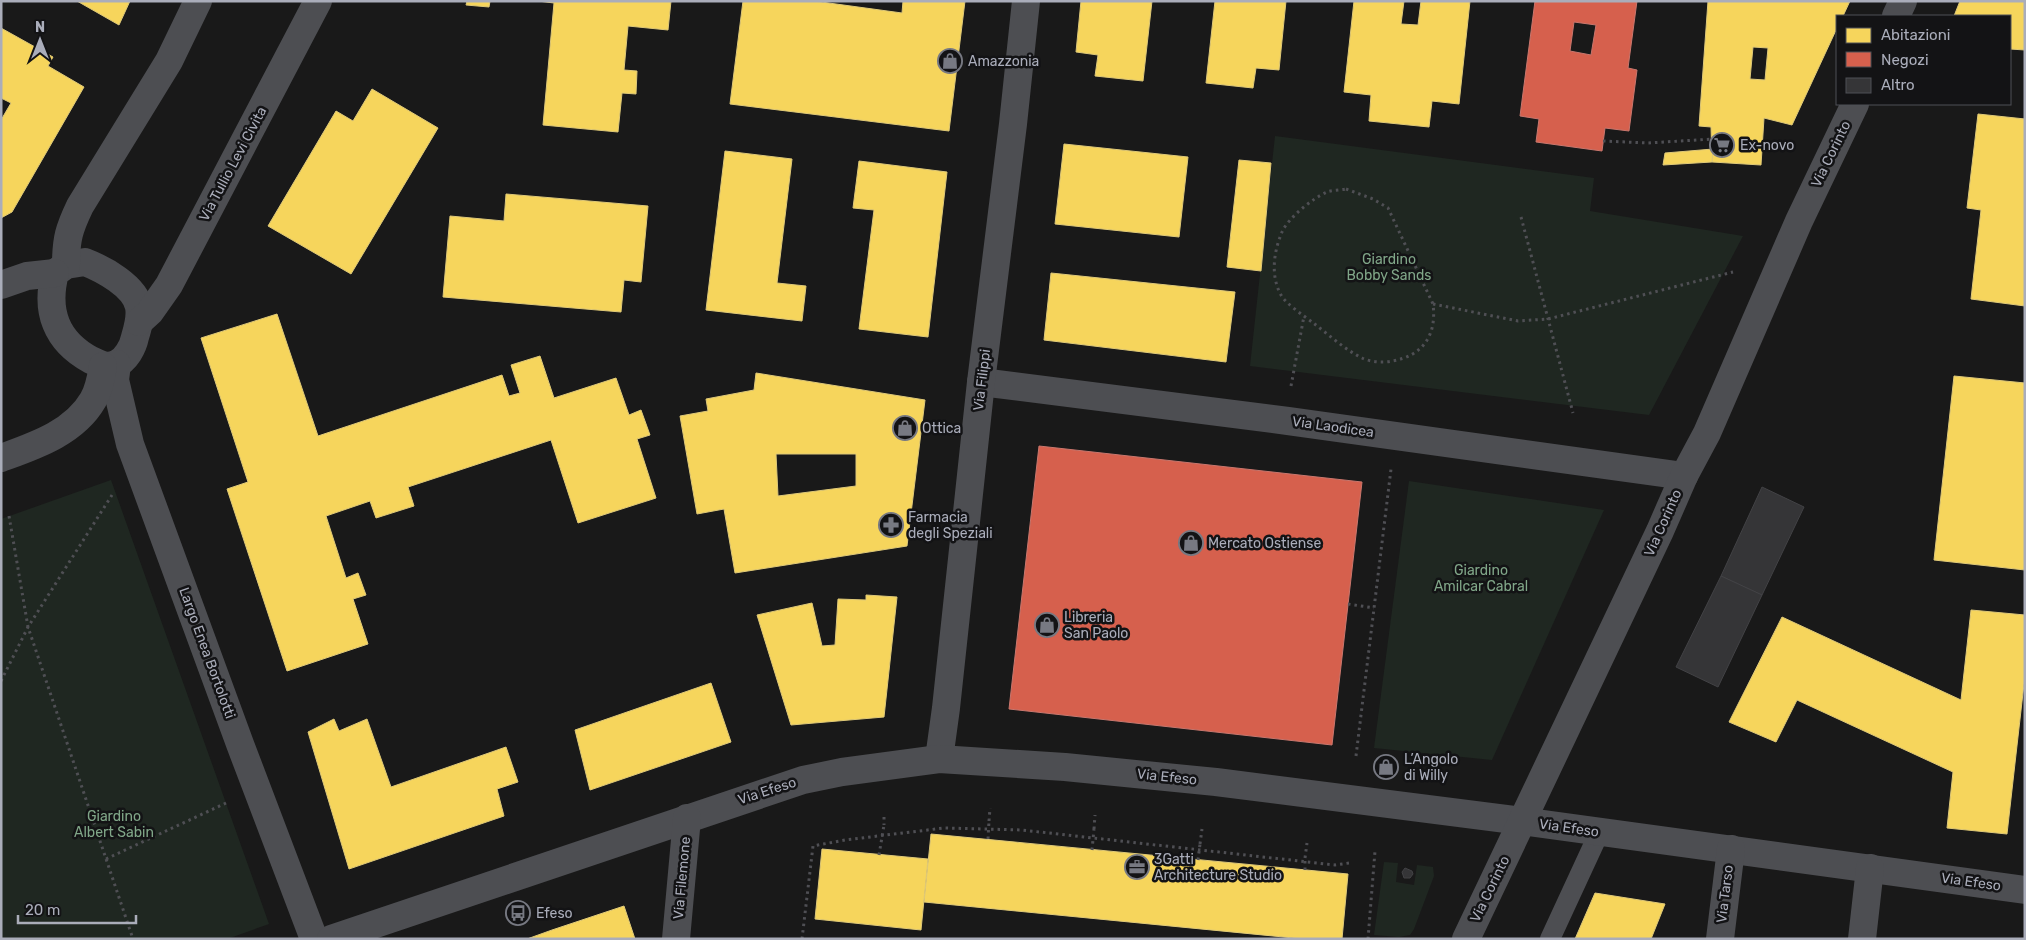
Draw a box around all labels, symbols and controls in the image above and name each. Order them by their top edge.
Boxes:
north arrow [15,15,65,65]
legend [1836,15,2011,105]
text: N [35,19,45,36]
text: Abitazioni [1881,26,1950,44]
shop icon: Amazzonia [937,48,963,74]
text: Negozi [1881,51,1929,69]
place label: Amazzonia [968,53,1039,70]
text: Altro [1881,76,1915,94]
street label: Via Tullio Levi Civita [196,104,270,224]
street label: Via Corinto [1808,118,1854,190]
supermarket icon: Ex-novo [1709,132,1735,158]
place label: Ex-novo [1740,137,1794,154]
park label: Giardino Bobby Sands [1347,251,1431,284]
street label: Via Filippi [970,348,994,412]
street label: Via Laodicea [1291,413,1375,441]
shop icon: Ottica [892,415,918,441]
place label: Ottica [922,420,961,437]
street label: Via Corinto [1641,487,1685,559]
place label: Farmacia degli Speziali [908,509,993,542]
pharmacy icon: Farmacia degli Speziali [878,512,904,538]
shop icon: Mercato Ostiense [1178,530,1204,556]
place label: Mercato Ostiense [1208,535,1321,552]
park label: Giardino Amilcar Cabral [1434,562,1528,595]
street label: Largo Enea Bortolotti [175,585,239,721]
place label: Libreria San Paolo [1064,609,1128,642]
shop icon: Libreria San Paolo [1034,612,1060,638]
place label: L’Angolo di Willy [1404,751,1458,784]
shop icon: L’Angolo di Willy [1373,754,1399,780]
street label: Via Efeso [1136,765,1198,789]
street label: Via Efeso [736,774,798,808]
park label: Giardino Albert Sabin [74,808,154,841]
street label: Via Efeso [1538,815,1600,841]
street label: Via Filemone [670,836,694,920]
place label: 3Gatti Architecture Studio [1154,851,1282,884]
street label: Via Corinto [1467,853,1513,925]
office icon: 3Gatti Architecture Studio [1124,854,1150,880]
street label: Via Tarso [1713,864,1737,924]
street label: Via Efeso [1940,869,2002,895]
scale bar [18,892,135,924]
bus stop icon: Efeso [505,900,531,926]
text: 20 m [25,901,60,919]
place label: Efeso [536,905,573,922]

